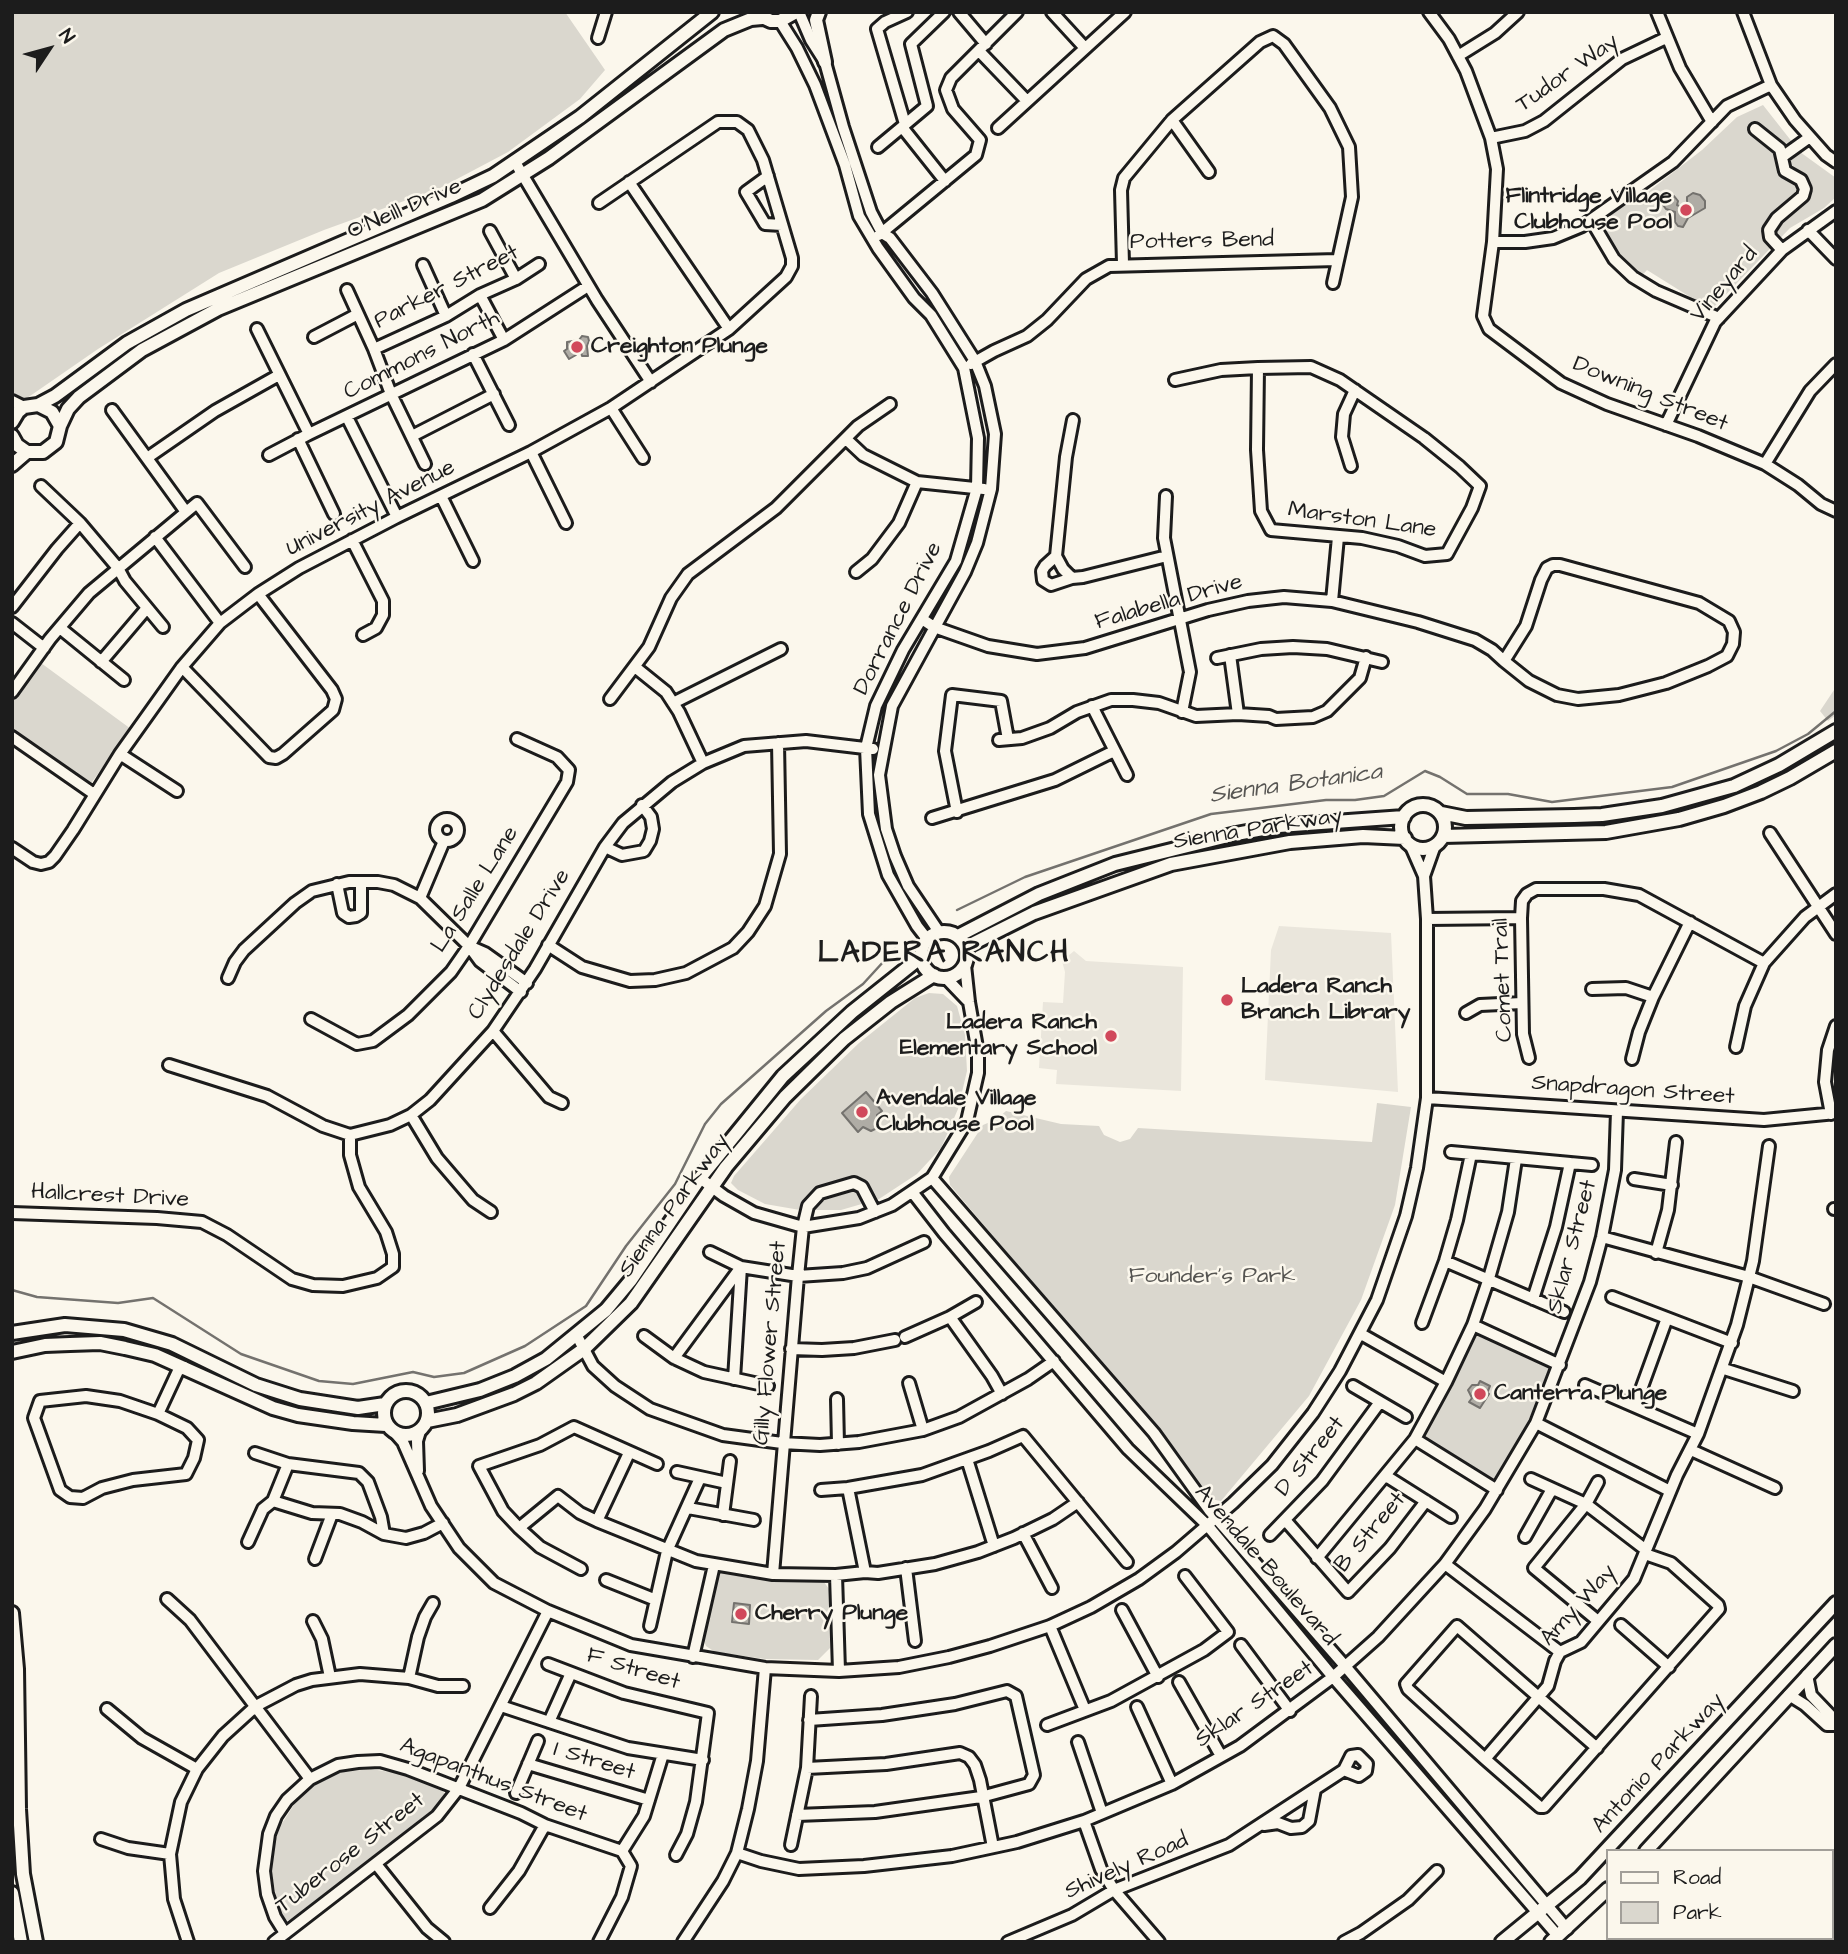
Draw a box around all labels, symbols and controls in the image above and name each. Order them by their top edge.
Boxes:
north arrow [14,14,84,84]
text: N [52,24,81,49]
street label: Tudor Way [1512,29,1624,119]
street label: O'Neill Drive [344,174,466,246]
place label: Flintridge Village Clubhouse Pool [1506,183,1672,237]
marker: Flintridge Village Clubhouse Pool [1678,202,1694,218]
street label: Potters Bend [1130,227,1274,257]
street label: Parker Street [370,240,524,336]
street label: Vineyard [1685,241,1765,329]
street label: Commons North [340,305,504,407]
place label: Creighton Plunge [591,333,768,361]
marker: Creighton Plunge [569,339,585,355]
street label: Downing Street [1568,351,1732,439]
street label: University Avenue [282,455,460,563]
street label: Marston Lane [1286,497,1438,545]
street label: Dorrance Drive [849,538,949,700]
street label: Falabella Drive [1092,569,1246,637]
water label: Sienna Botanica [1208,759,1384,811]
street label: Sienna Parkway [1172,803,1344,857]
street label: La Salle Lane [426,822,526,958]
street label: Clydesdale Drive [463,865,577,1025]
street label: Comet Trail [1488,918,1520,1042]
district label: LADERA RANCH [819,937,1069,973]
place label: Ladera Ranch Branch Library [1241,973,1410,1027]
marker: Ladera Ranch Branch Library [1219,992,1235,1008]
place label: Ladera Ranch Elementary School [900,1009,1097,1063]
marker: Ladera Ranch Elementary School [1103,1028,1119,1044]
street label: Snapdragon Street [1531,1070,1735,1112]
place label: Avendale Village Clubhouse Pool [876,1085,1037,1139]
marker: Avendale Village Clubhouse Pool [854,1104,870,1120]
street label: Sienna Parkway [614,1129,736,1283]
street label: Sklar Street [1542,1177,1604,1317]
street label: Hallcrest Drive [30,1179,190,1215]
street label: Gilly Flower Street [748,1240,794,1446]
park label: Founder's Park [1129,1263,1295,1291]
place label: Canterra Plunge [1494,1380,1667,1408]
marker: Canterra Plunge [1472,1386,1488,1402]
street label: D Street [1270,1411,1352,1503]
street label: Avendale Boulevard [1188,1480,1342,1652]
street label: B Street [1329,1487,1413,1579]
street label: Amy Way [1535,1559,1623,1653]
place label: Cherry Plunge [755,1600,908,1628]
marker: Cherry Plunge [733,1606,749,1622]
street label: F Street [583,1643,683,1697]
street label: Sklar Street [1190,1655,1320,1755]
street label: Antonio Parkway [1587,1688,1731,1840]
street label: Agapanthus Street [395,1733,591,1829]
street label: I Street [550,1737,638,1787]
street label: Tuberose Street [271,1787,431,1921]
street label: Shively Road [1061,1827,1193,1907]
legend [1606,1849,1834,1940]
text: Road [1673,1863,1721,1892]
text: Park [1673,1898,1722,1927]

